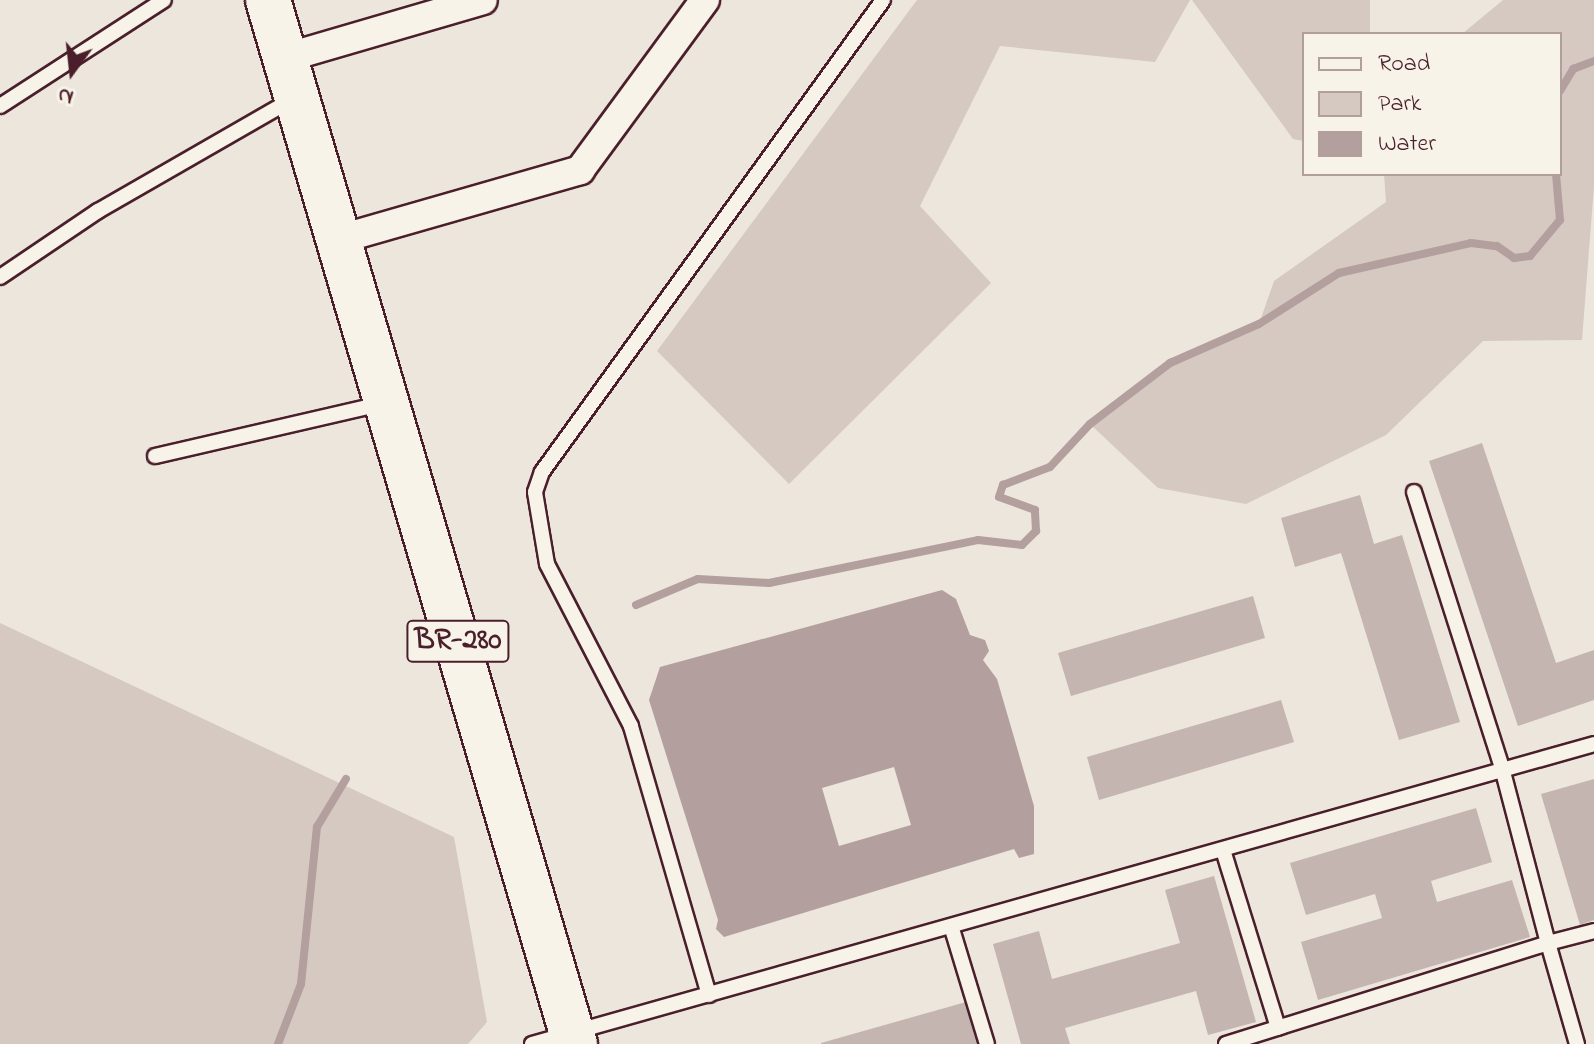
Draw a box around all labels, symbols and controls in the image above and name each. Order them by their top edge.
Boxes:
north arrow [32,32,112,112]
legend [1302,32,1562,176]
text: Road [1378,47,1430,82]
text: N [54,78,77,113]
text: Park [1378,87,1421,122]
text: Water [1378,127,1436,162]
road number: BR-280 [406,615,510,667]

